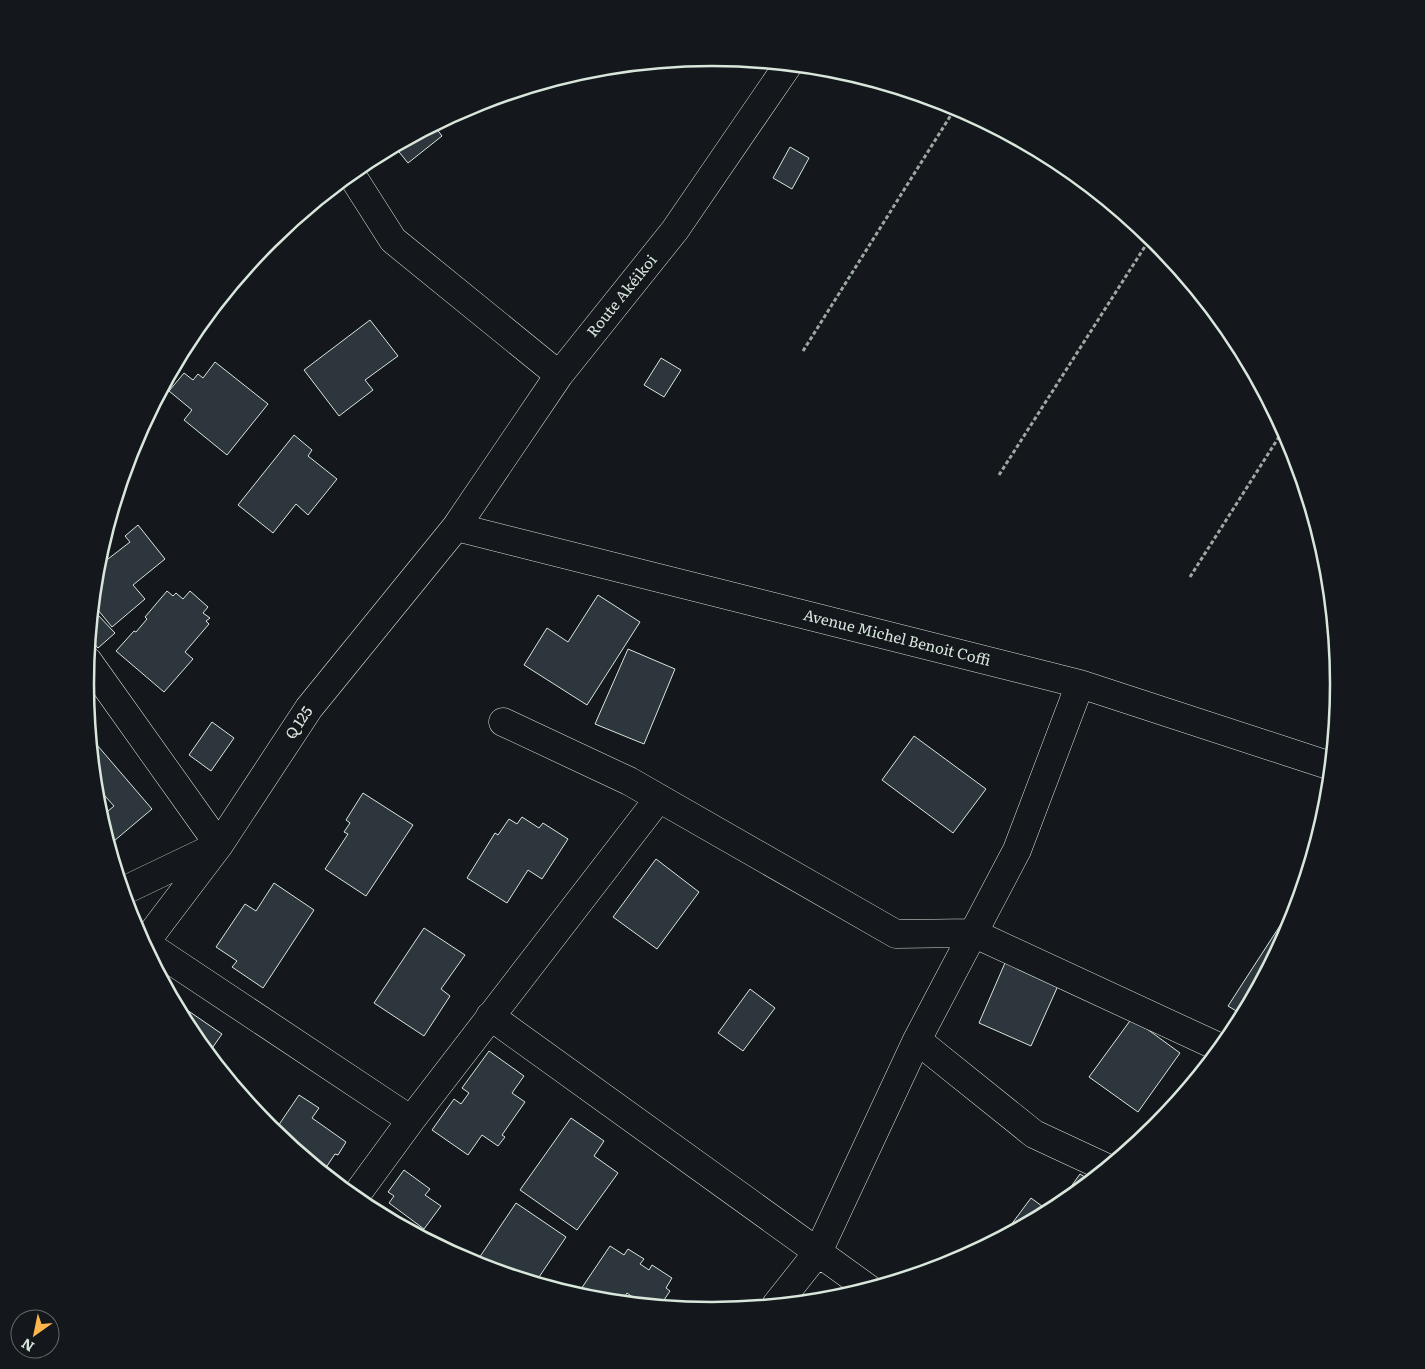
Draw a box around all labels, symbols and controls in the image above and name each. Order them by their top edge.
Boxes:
street label: Route Akéikoi [580,249,661,341]
street label: Avenue Michel Benoit Coffi [801,602,994,671]
street label: Q 125 [278,701,317,743]
north arrow [10,1309,60,1359]
text: N [17,1334,38,1357]

